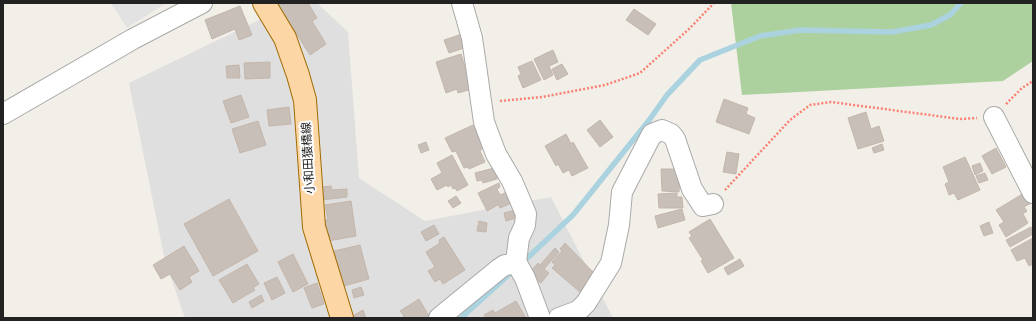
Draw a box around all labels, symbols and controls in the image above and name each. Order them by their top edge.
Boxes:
street label: 小和田猿橋線 [299,122,316,194]

